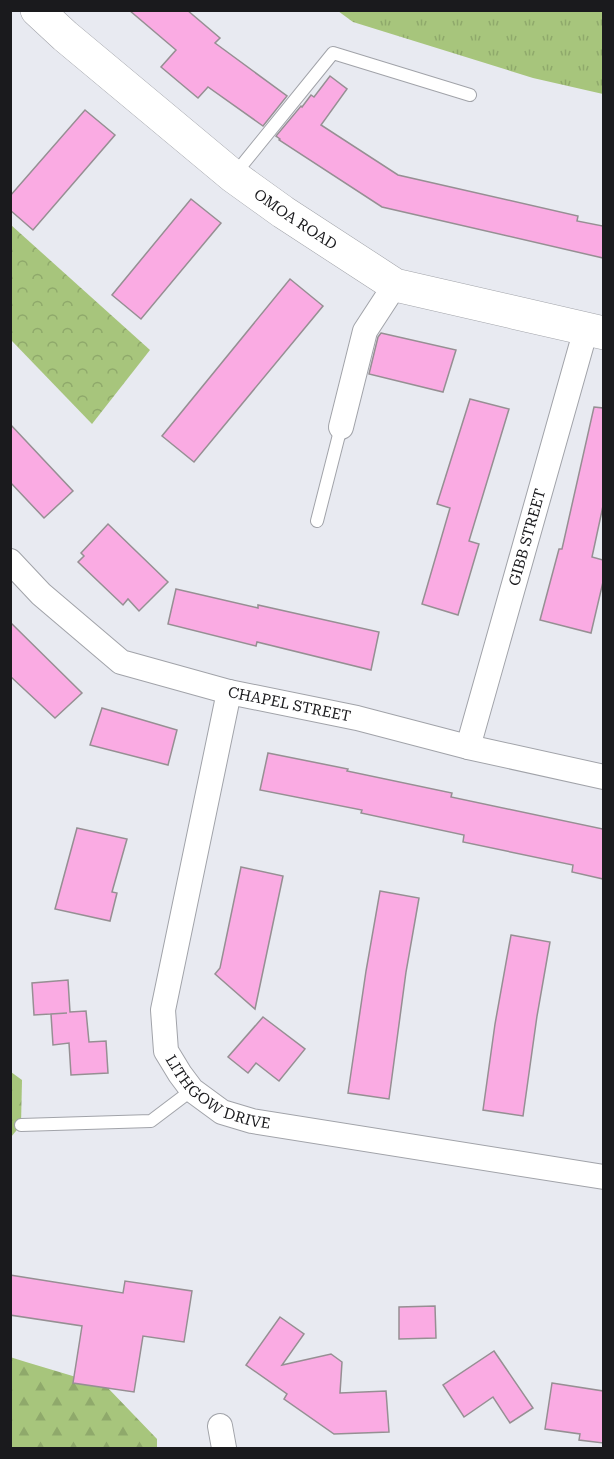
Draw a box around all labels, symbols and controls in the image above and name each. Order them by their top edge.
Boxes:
street label: OMOA ROAD [250,185,340,254]
street label: GIBB STREET [505,487,549,588]
street label: CHAPEL STREET [226,683,352,726]
street label: LITHGOW DRIVE [162,1052,272,1133]

